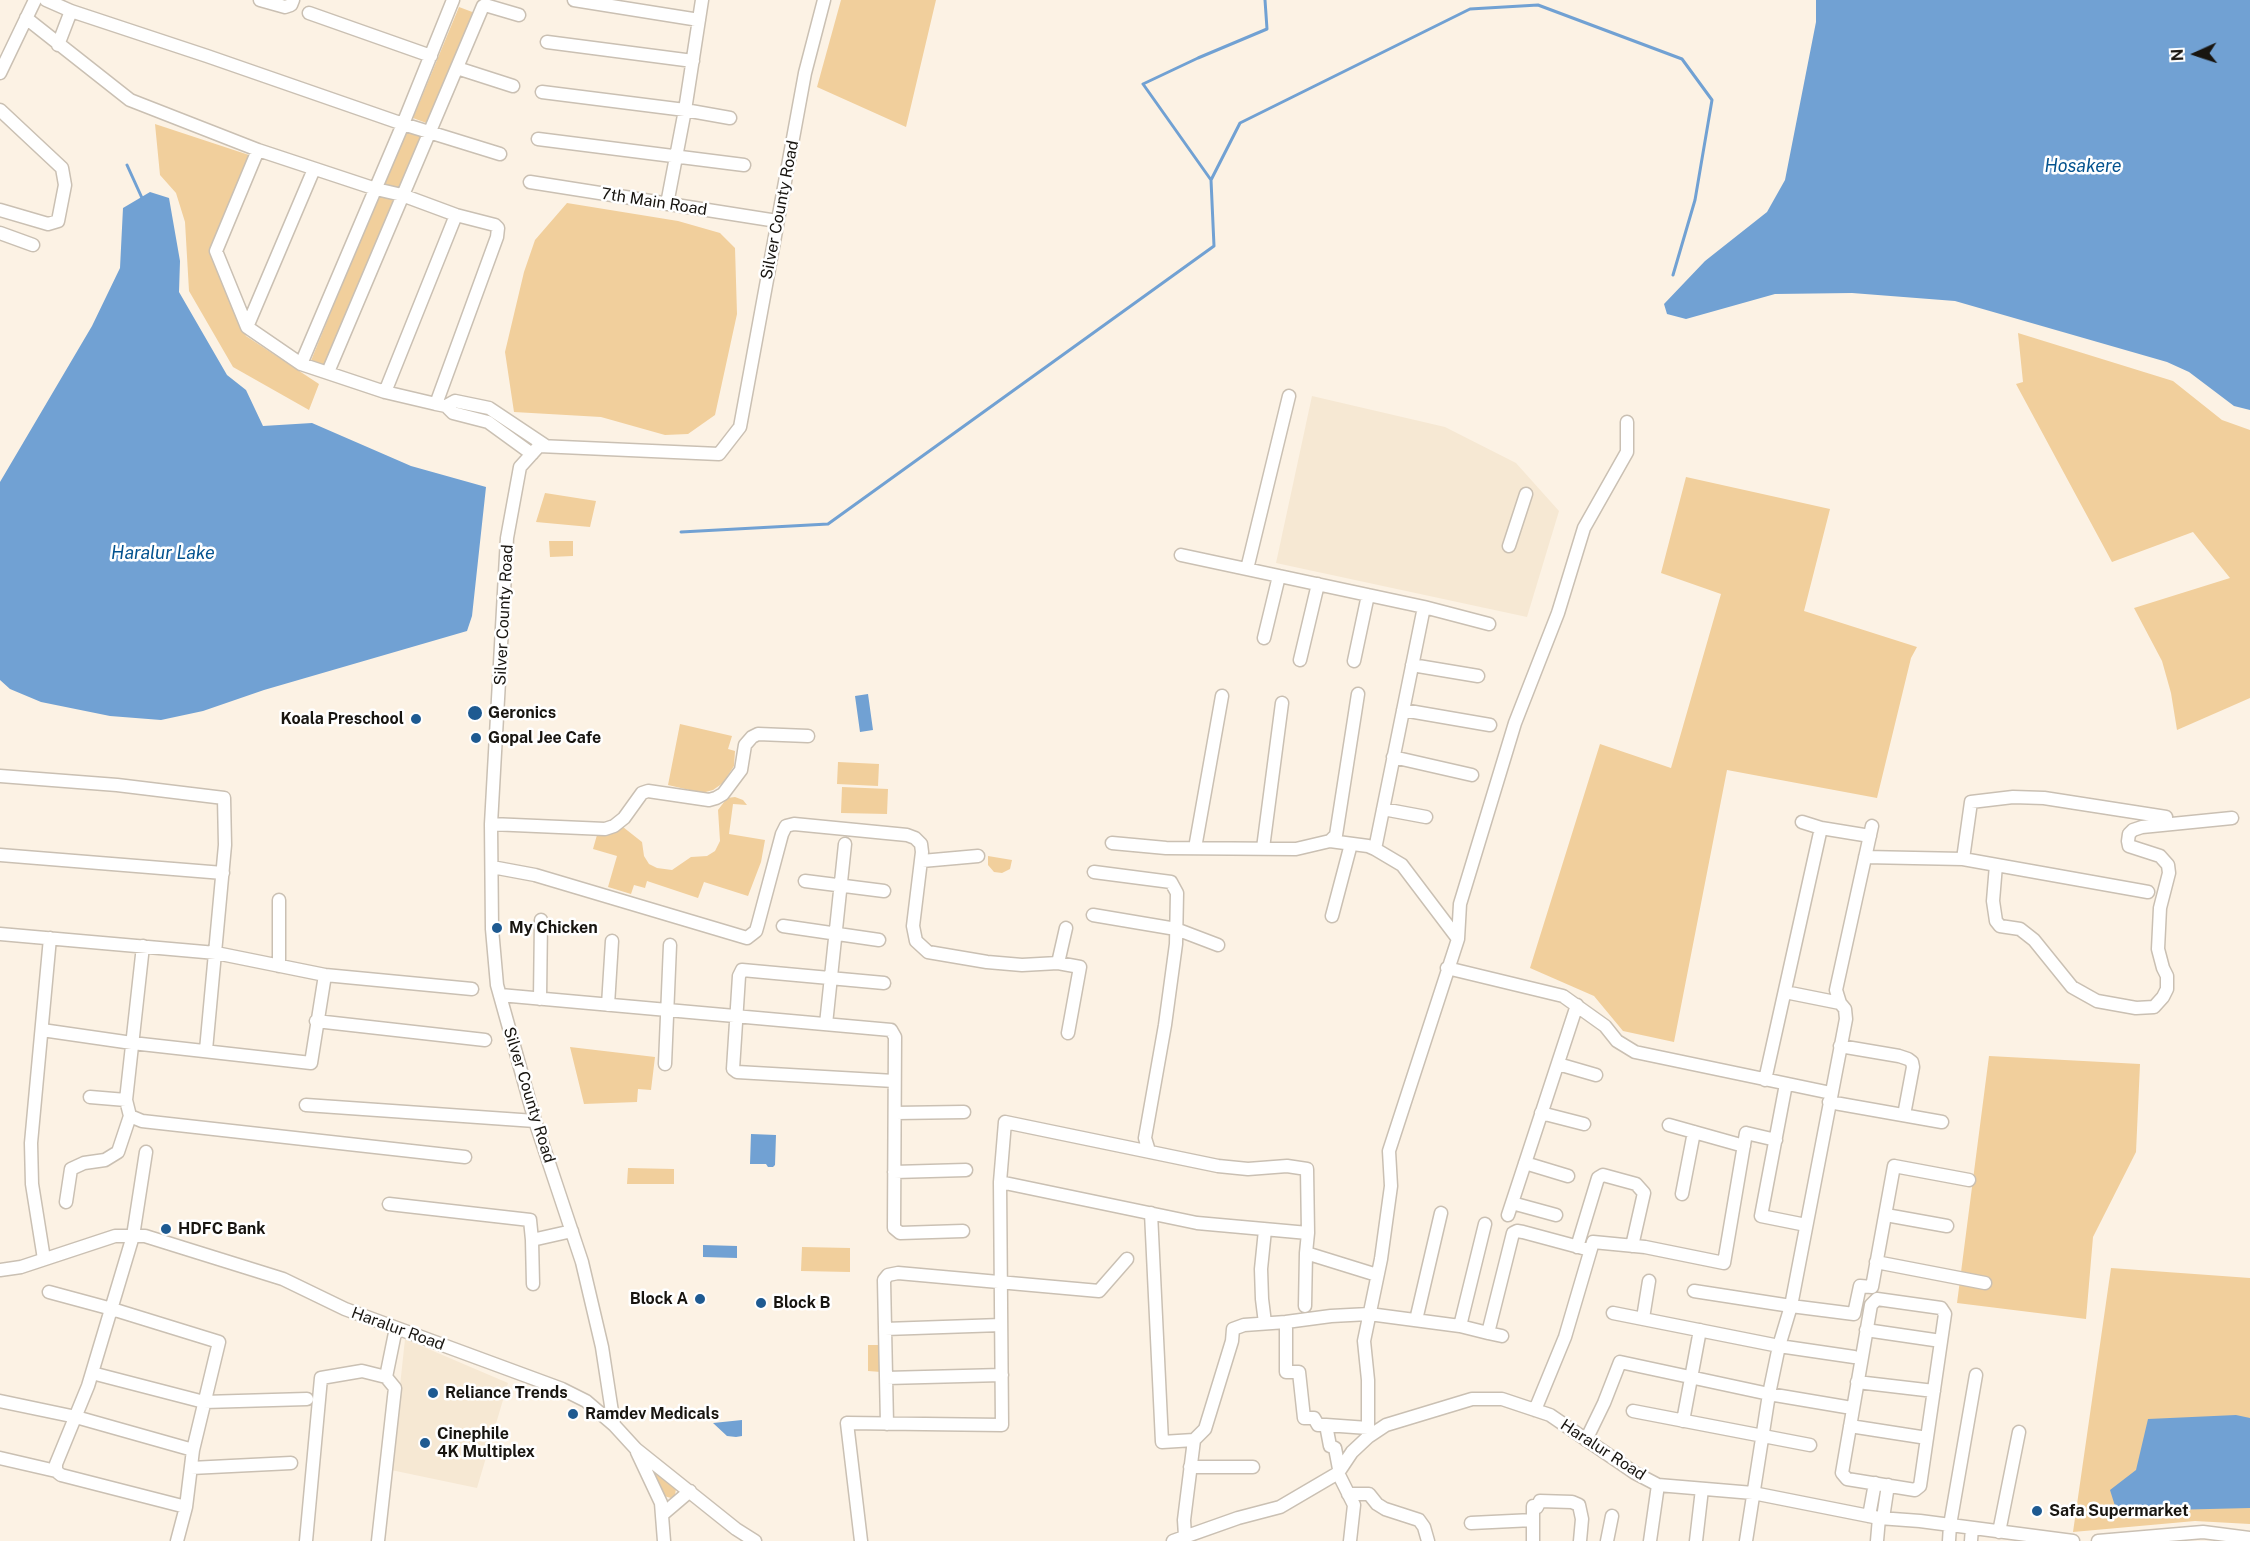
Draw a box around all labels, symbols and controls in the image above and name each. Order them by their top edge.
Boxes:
north arrow [2166,24,2226,84]
text: N [2168,48,2187,62]
street label: Silver County Road [757,139,803,281]
water label: Hosakere [2045,155,2121,177]
street label: 7th Main Road [600,184,708,220]
water label: Haralur Lake [111,542,215,564]
street label: Silver County Road [491,544,517,686]
place label: Geronics [488,703,556,723]
marker: Geronics [466,704,484,722]
place label: Koala Preschool [280,709,404,729]
marker: Koala Preschool [409,712,423,726]
place label: Gopal Jee Cafe [488,728,601,748]
marker: Gopal Jee Cafe [469,731,483,745]
place label: My Chicken [509,918,598,938]
marker: My Chicken [490,921,504,935]
street label: Silver County Road [499,1025,559,1165]
place label: HDFC Bank [178,1219,266,1239]
marker: HDFC Bank [159,1222,173,1236]
place label: Block A [630,1289,688,1309]
marker: Block A [693,1292,707,1306]
place label: Block B [773,1293,830,1313]
marker: Block B [754,1296,768,1310]
street label: Haralur Road [349,1303,447,1355]
place label: Reliance Trends [445,1383,568,1403]
marker: Reliance Trends [426,1386,440,1400]
place label: Ramdev Medicals [585,1404,719,1424]
marker: Ramdev Medicals [566,1407,580,1421]
street label: Haralur Road [1557,1415,1649,1485]
place label: Cinephile 4K Multiplex [437,1424,535,1462]
marker: Cinephile 4K Multiplex [418,1436,432,1450]
place label: Safa Supermarket [2049,1501,2189,1521]
marker: Safa Supermarket [2030,1504,2044,1518]

